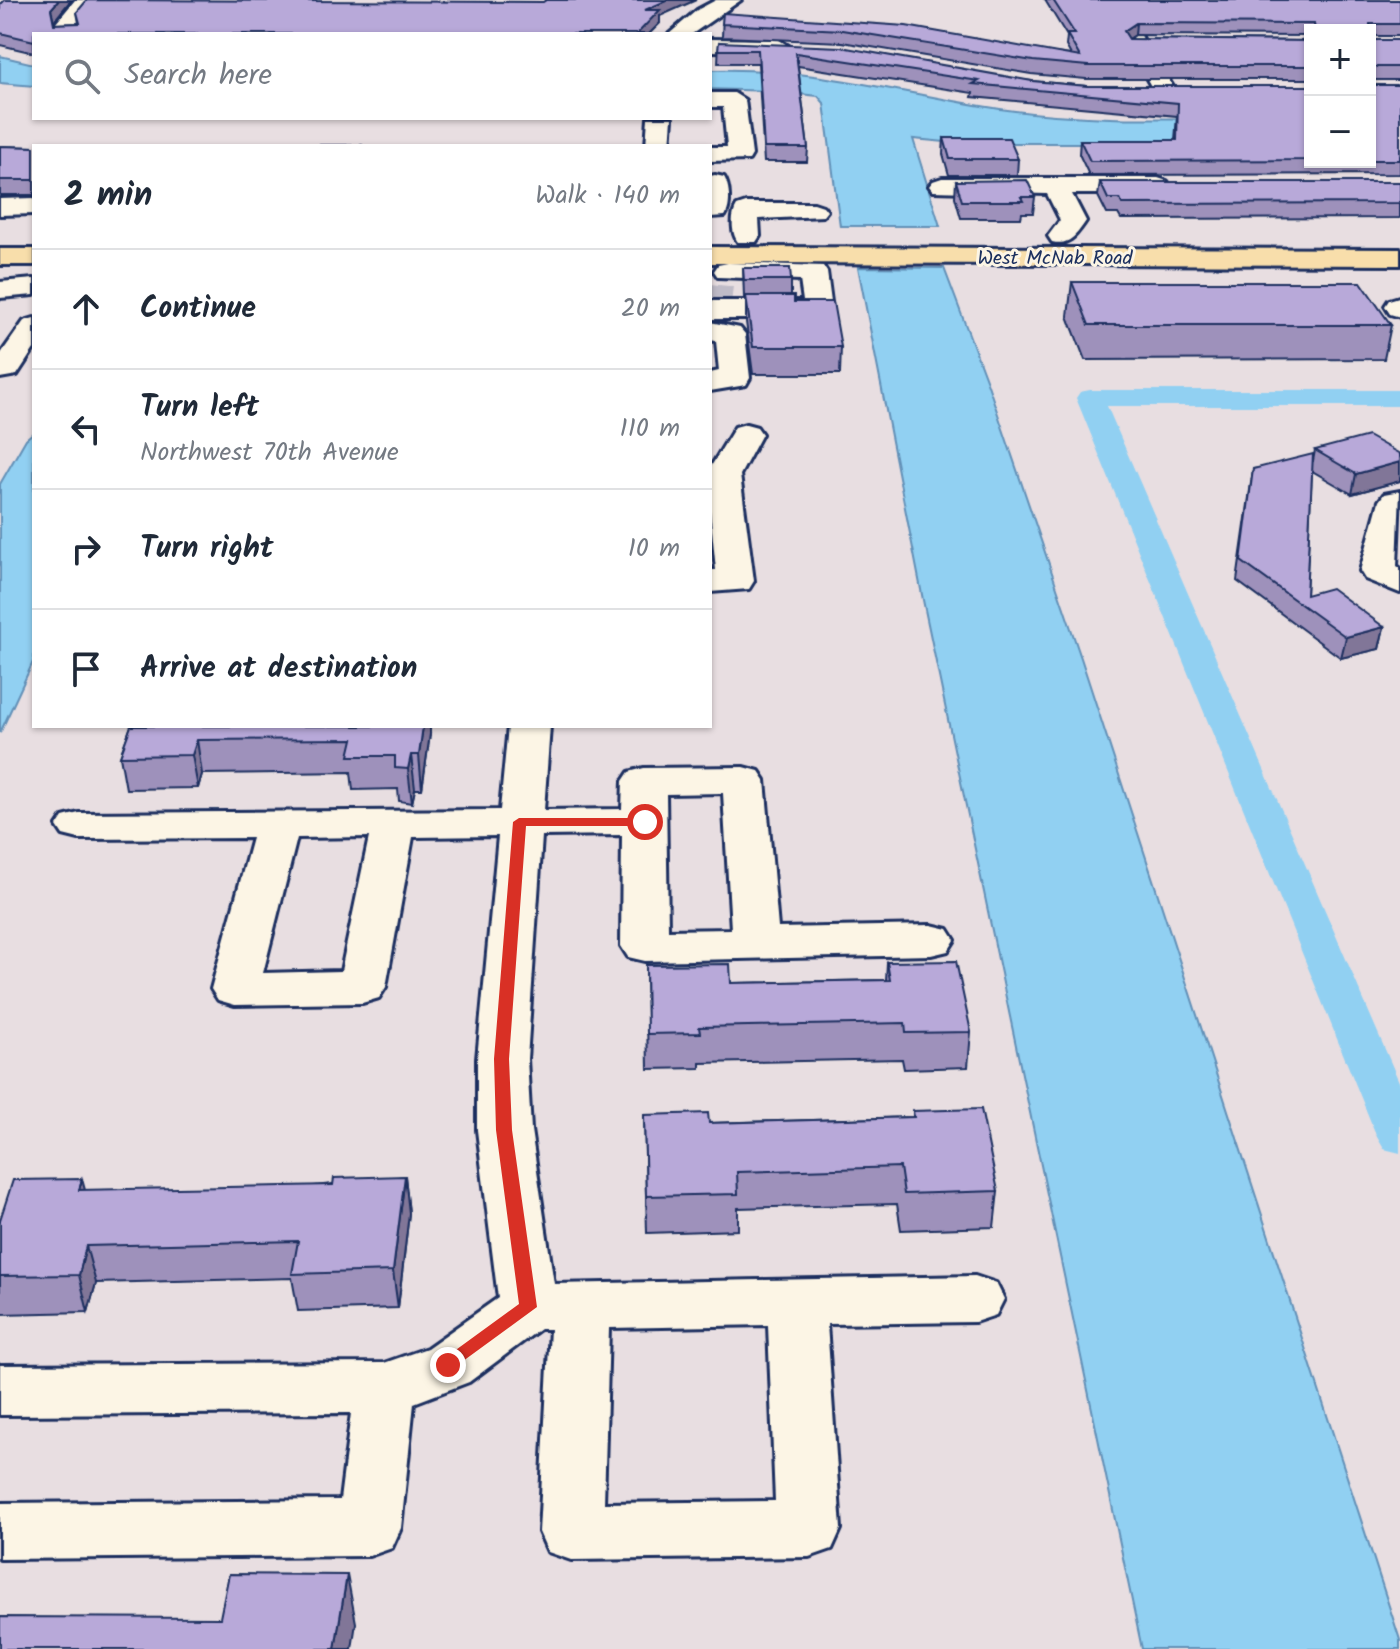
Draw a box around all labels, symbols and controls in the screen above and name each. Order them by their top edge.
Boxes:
map controls [1304,24,1376,168]
button: + [1304,24,1376,96]
search box [32,32,712,120]
text: Search here [124,52,272,100]
icon: search [60,54,104,98]
button: − [1304,96,1376,168]
text: 2 min [64,169,152,223]
text: Walk · 140 m [535,175,680,217]
street label: West McNab Road [977,243,1134,275]
text: Continue [140,285,256,333]
icon: ahead [64,287,108,331]
text: 20 m [621,288,680,330]
text: Turn left [140,384,259,432]
icon: left [64,407,108,451]
text: 110 m [620,408,680,450]
text: Northwest 70th Avenue [140,432,399,474]
text: Turn right [140,525,273,573]
icon: right [64,527,108,571]
text: 10 m [628,528,680,570]
text: Arrive at destination [140,645,417,693]
icon: arrive [64,647,108,691]
route start [627,804,663,840]
route end [430,1347,466,1383]

